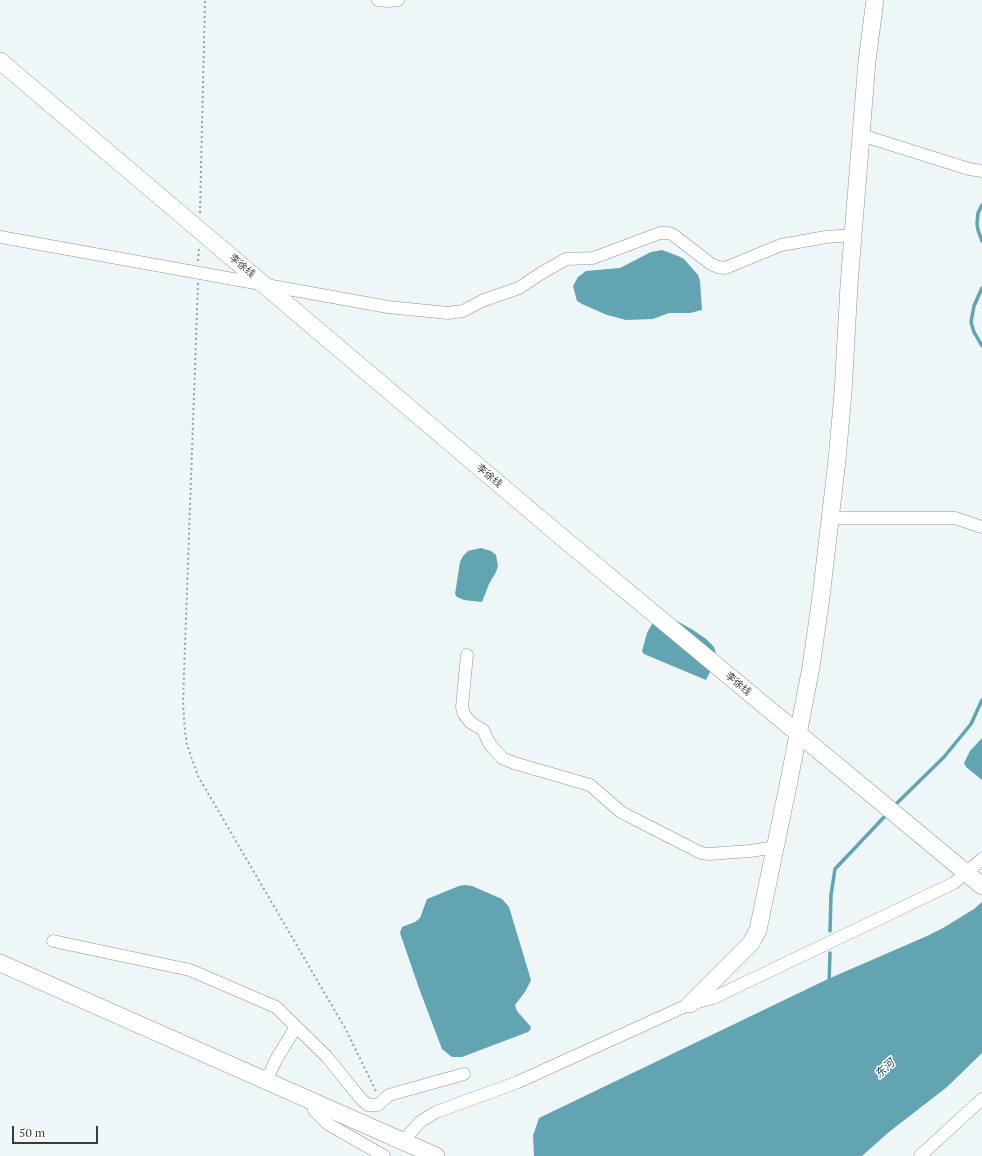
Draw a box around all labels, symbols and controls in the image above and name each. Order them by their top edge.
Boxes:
street label: 李徐线 [227,252,257,280]
street label: 李徐线 [474,462,504,490]
street label: 李徐线 [723,670,753,698]
water label: 东河 [872,1057,898,1081]
scale bar [14,1118,100,1144]
text: 50 m [19,1125,45,1140]

